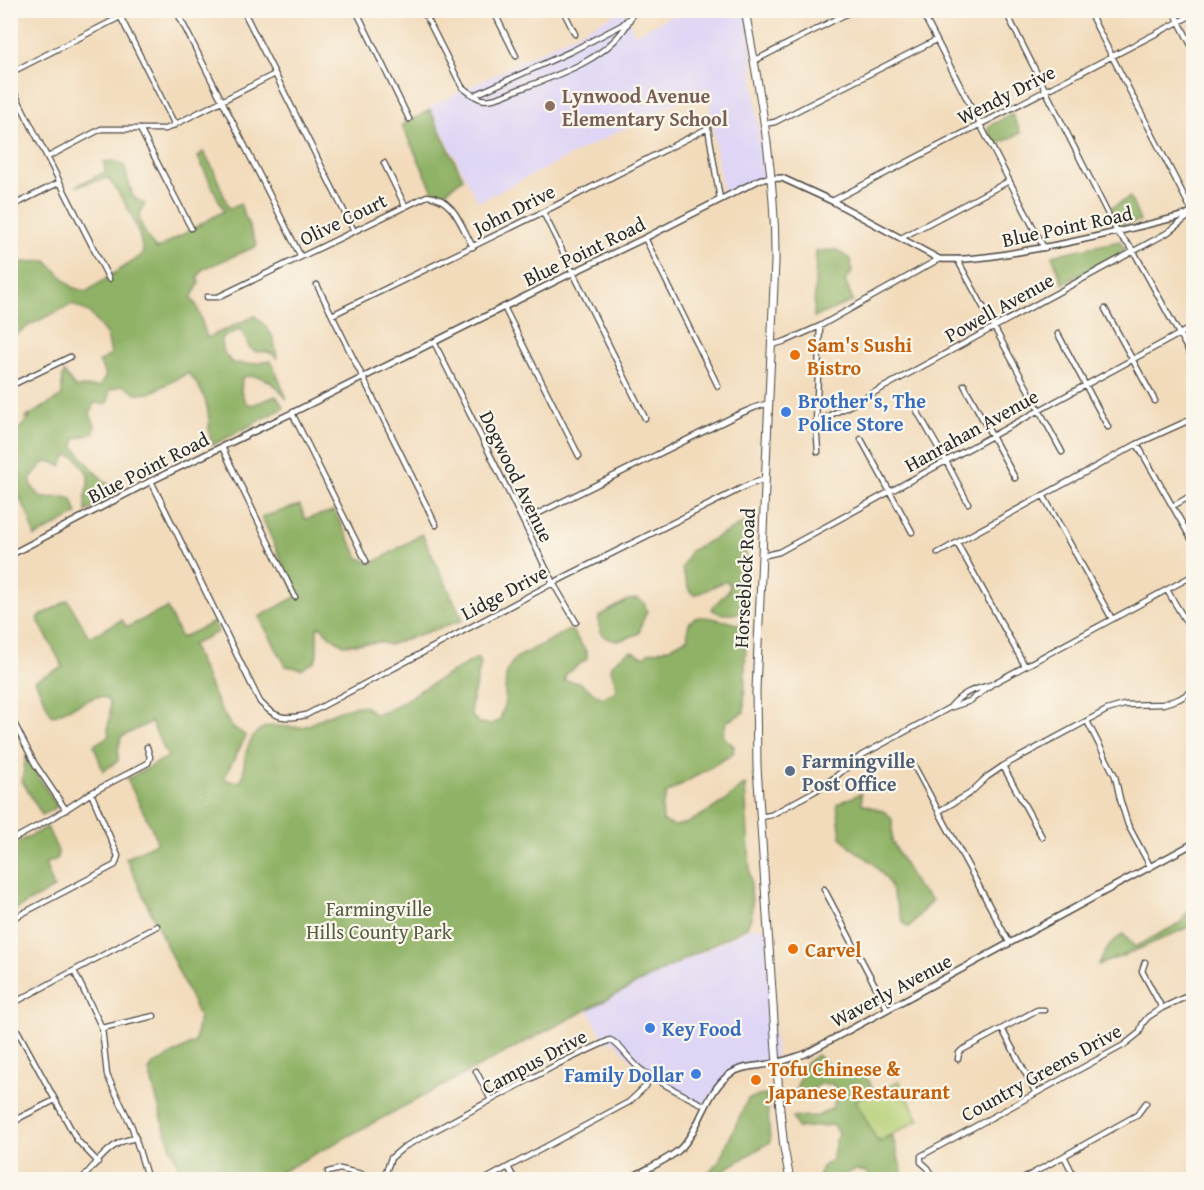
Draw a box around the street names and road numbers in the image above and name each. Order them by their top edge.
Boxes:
street label: Wendy Drive [952,57,1060,131]
street label: John Drive [465,176,560,243]
street label: Olive Court [294,185,392,253]
street label: Blue Point Road [999,198,1135,254]
street label: Blue Point Road [518,209,650,293]
street label: Powell Avenue [939,265,1059,349]
street label: Hanrahan Avenue [899,381,1043,479]
street label: Dogwood Avenue [473,405,561,547]
street label: Blue Point Road [82,424,214,510]
street label: Horseblock Road [726,507,762,649]
street label: Lidge Drive [455,557,553,627]
street label: Waverly Avenue [825,946,957,1034]
street label: Country Greens Drive [955,1016,1127,1128]
street label: Campus Drive [476,1021,592,1101]

